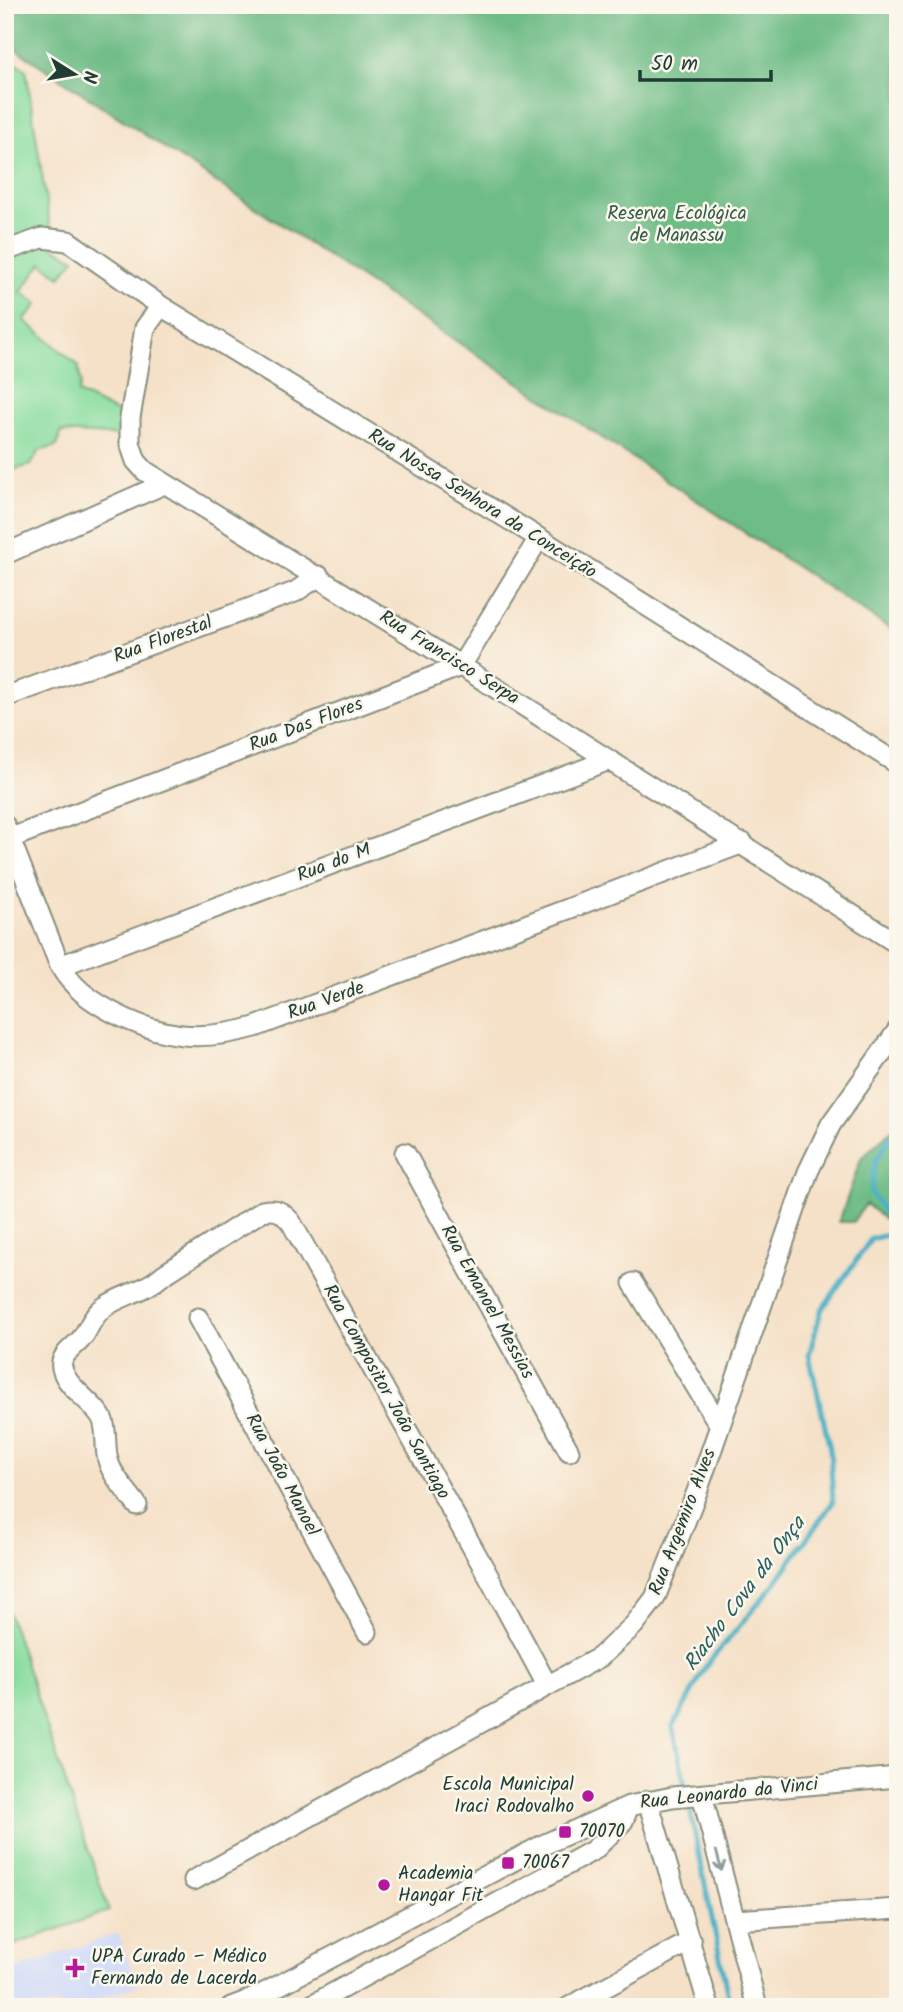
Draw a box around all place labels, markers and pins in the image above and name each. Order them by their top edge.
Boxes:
place label: Escola Municipal Iraci Rodovalho [442,1770,574,1822]
marker: Escola Municipal Iraci Rodovalho [580,1788,596,1804]
place label: 70070 [579,1817,625,1847]
marker: 70070 [557,1824,573,1840]
place label: 70067 [522,1848,570,1878]
marker: 70067 [500,1855,516,1871]
place label: Academia Hangar Fit [398,1859,484,1911]
marker: Academia Hangar Fit [376,1877,392,1893]
place label: UPA Curado – Médico Fernando de Lacerda [91,1942,267,1994]
marker: UPA Curado – Médico Fernando de Lacerda [65,1958,85,1978]

